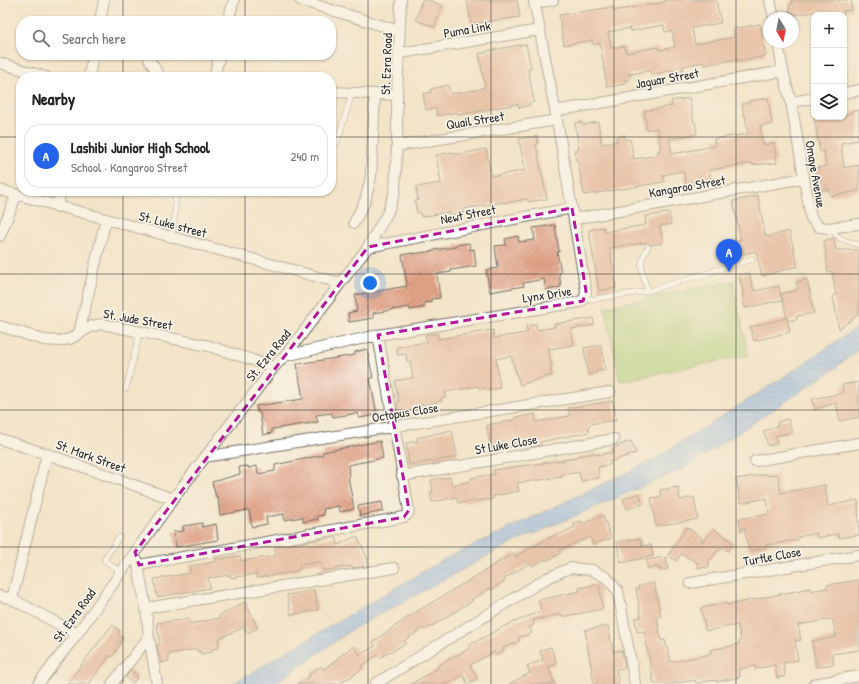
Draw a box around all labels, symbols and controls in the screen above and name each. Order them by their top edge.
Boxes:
north arrow [763,12,799,48]
map controls [811,12,847,120]
button: + [811,12,847,48]
search box [16,16,336,60]
street label: Puma Link [442,16,492,42]
icon: search [30,27,52,49]
text: Search here [62,28,126,49]
street label: St. Ezra Road [376,33,396,95]
button: − [811,48,847,84]
street label: Jaguar Street [634,63,701,92]
button: layers [811,84,847,120]
text: Nearby [32,87,75,110]
street label: Quail Street [445,106,506,133]
text: Lashibi Junior High School [71,137,210,158]
street label: Omaye Avenue [801,139,831,209]
text: A [43,147,49,165]
text: 240 m [290,147,319,165]
text: School · Kangaroo Street [71,158,187,176]
street label: Kangaroo Street [647,170,727,202]
street label: Newt Street [439,200,498,228]
street label: St. Luke street [137,206,209,242]
pin: A [716,239,742,272]
your location [360,273,380,293]
street label: Lynx Drive [521,281,573,307]
street label: St. Jude Street [102,304,174,334]
street label: St. Ezra Road [242,325,294,385]
street label: Octopus Close [371,398,439,426]
street label: St Luke Close [473,430,539,458]
street label: St. Mark Street [54,435,129,477]
street label: Turtle Close [742,542,802,570]
street label: St. Ezra Road [49,585,99,645]

